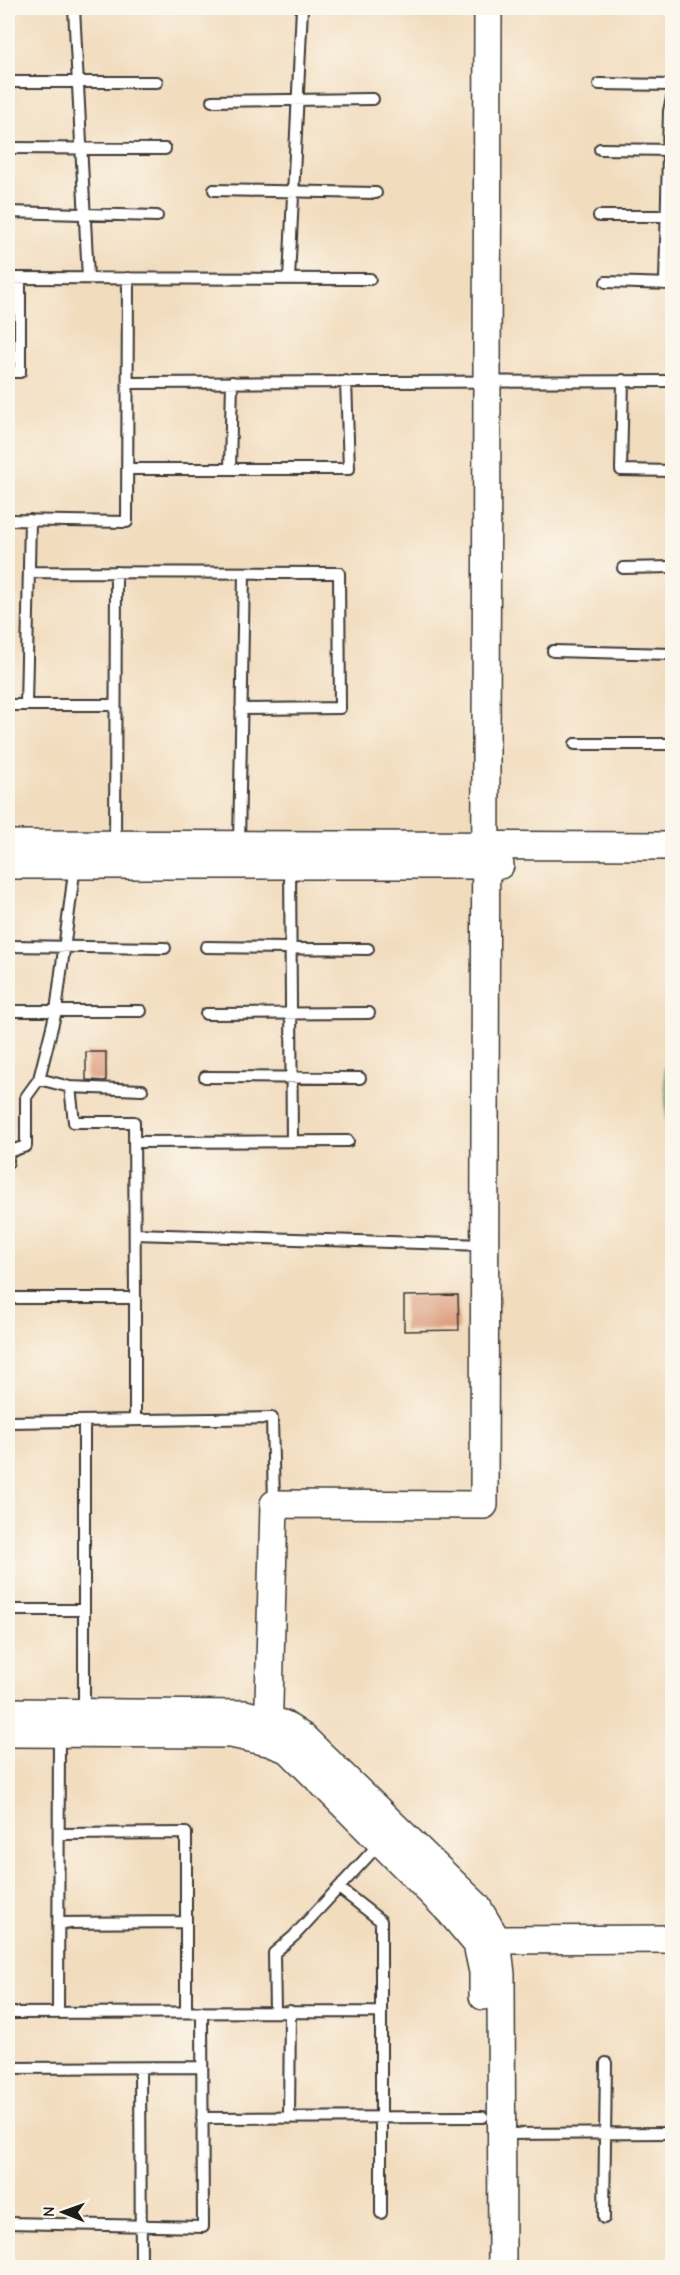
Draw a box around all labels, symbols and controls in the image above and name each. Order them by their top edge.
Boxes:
north arrow [33,2182,93,2242]
text: N [40,2206,58,2217]

